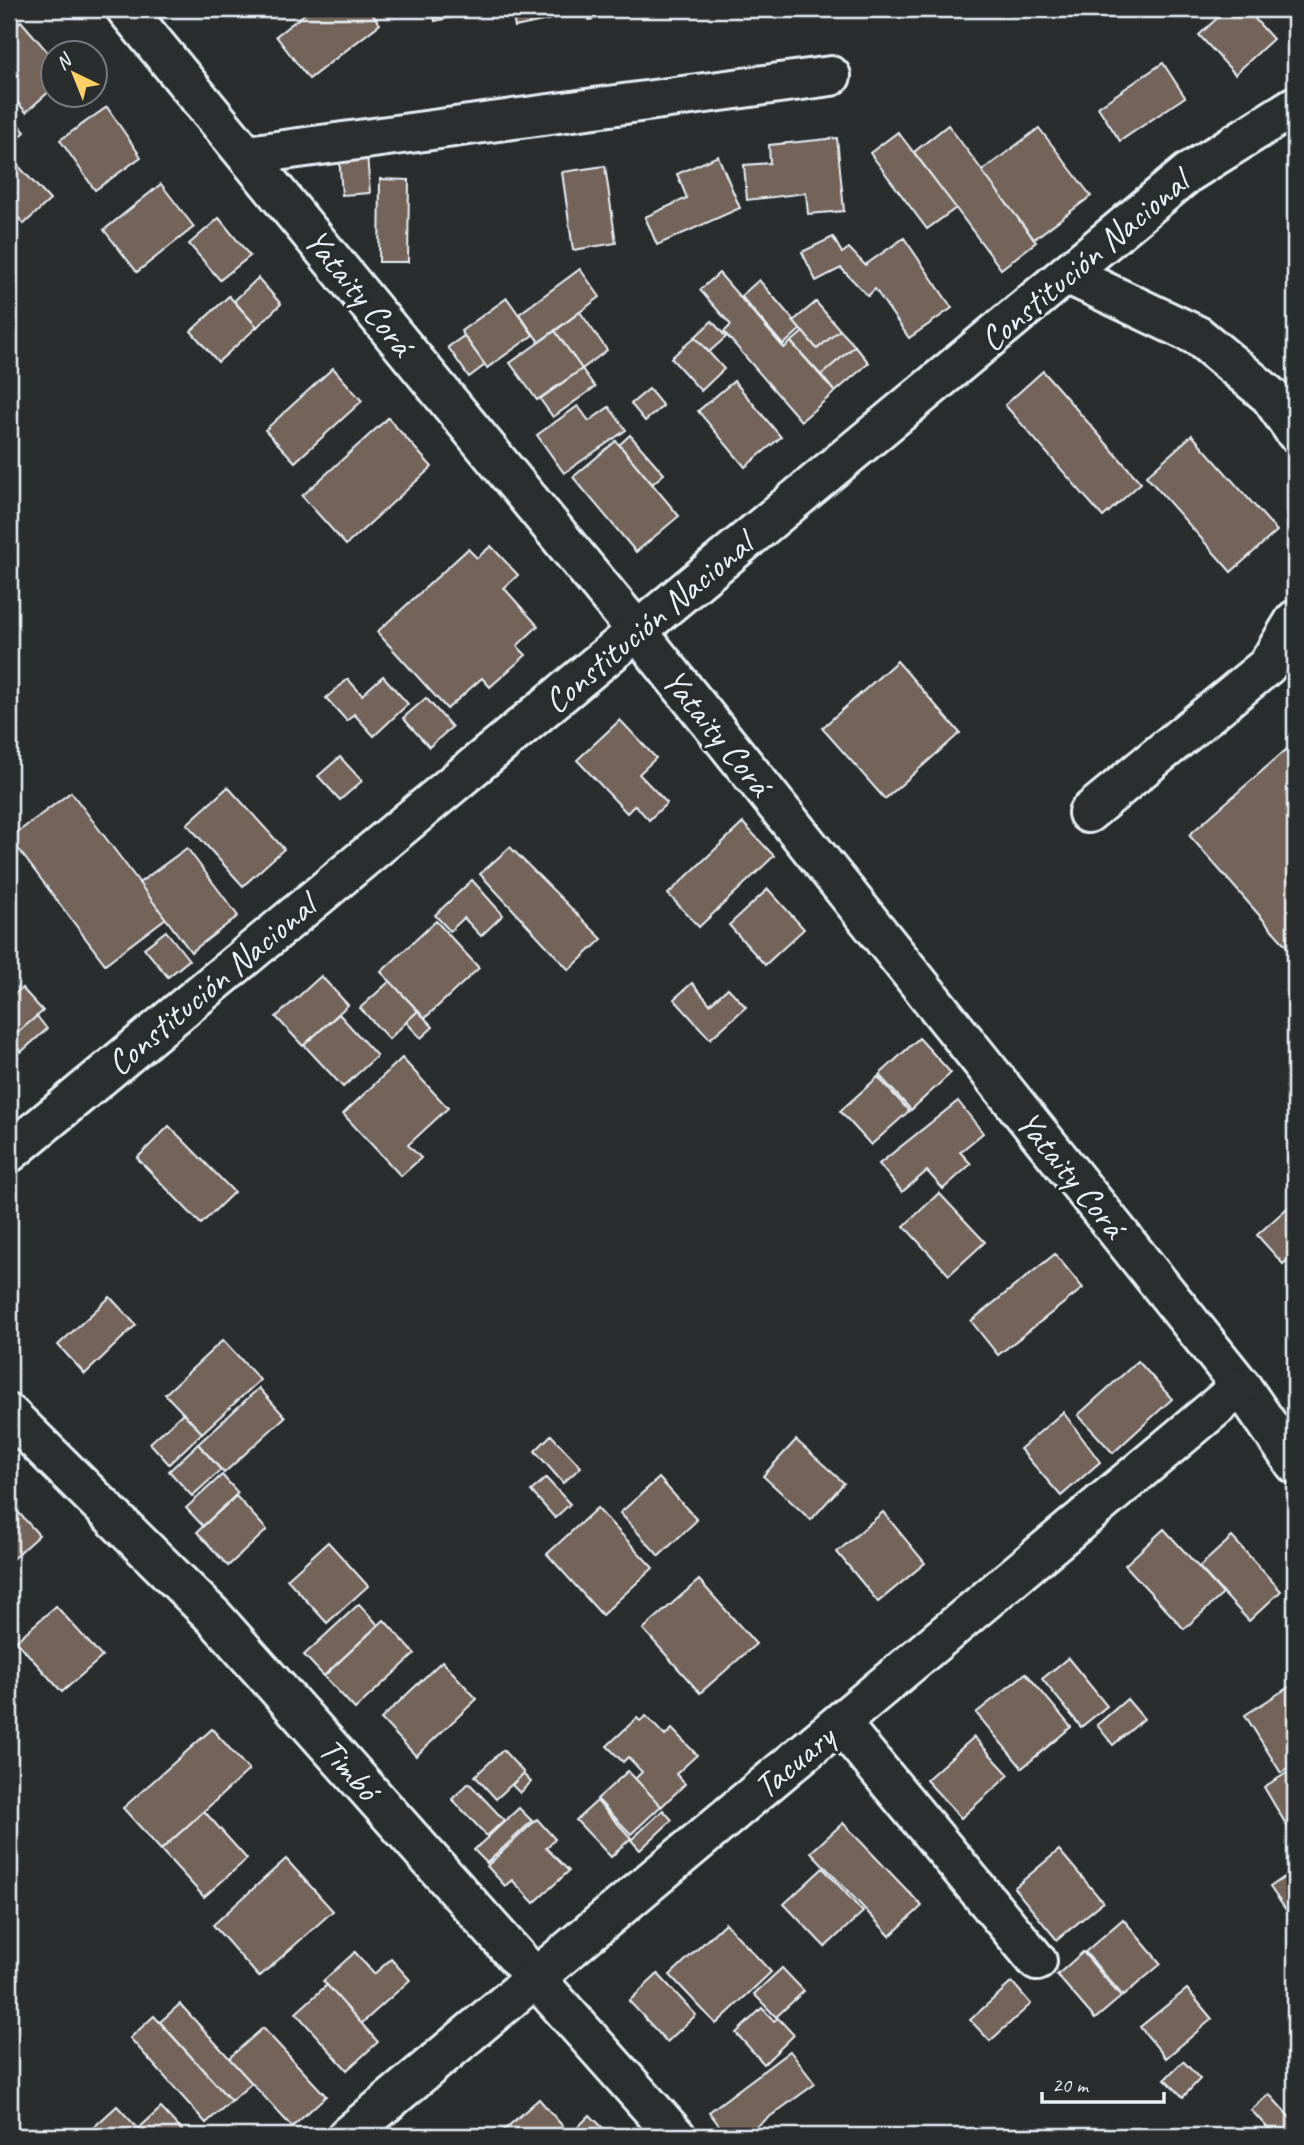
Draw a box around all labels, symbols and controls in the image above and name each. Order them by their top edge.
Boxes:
north arrow [38,38,108,108]
text: N [51,47,78,75]
street label: Constitución Nacional [970,157,1202,361]
street label: Yataity Corá [294,219,426,368]
street label: Constitución Nacional [534,519,766,723]
street label: Yataity Corá [652,659,784,808]
street label: Constitución Nacional [97,881,329,1085]
street label: Yataity Corá [1006,1101,1138,1250]
street label: Tacuary [744,1713,846,1809]
street label: Timbó [309,1728,392,1813]
scale bar [1042,2061,1164,2105]
text: 20 m [1052,2072,1090,2098]

